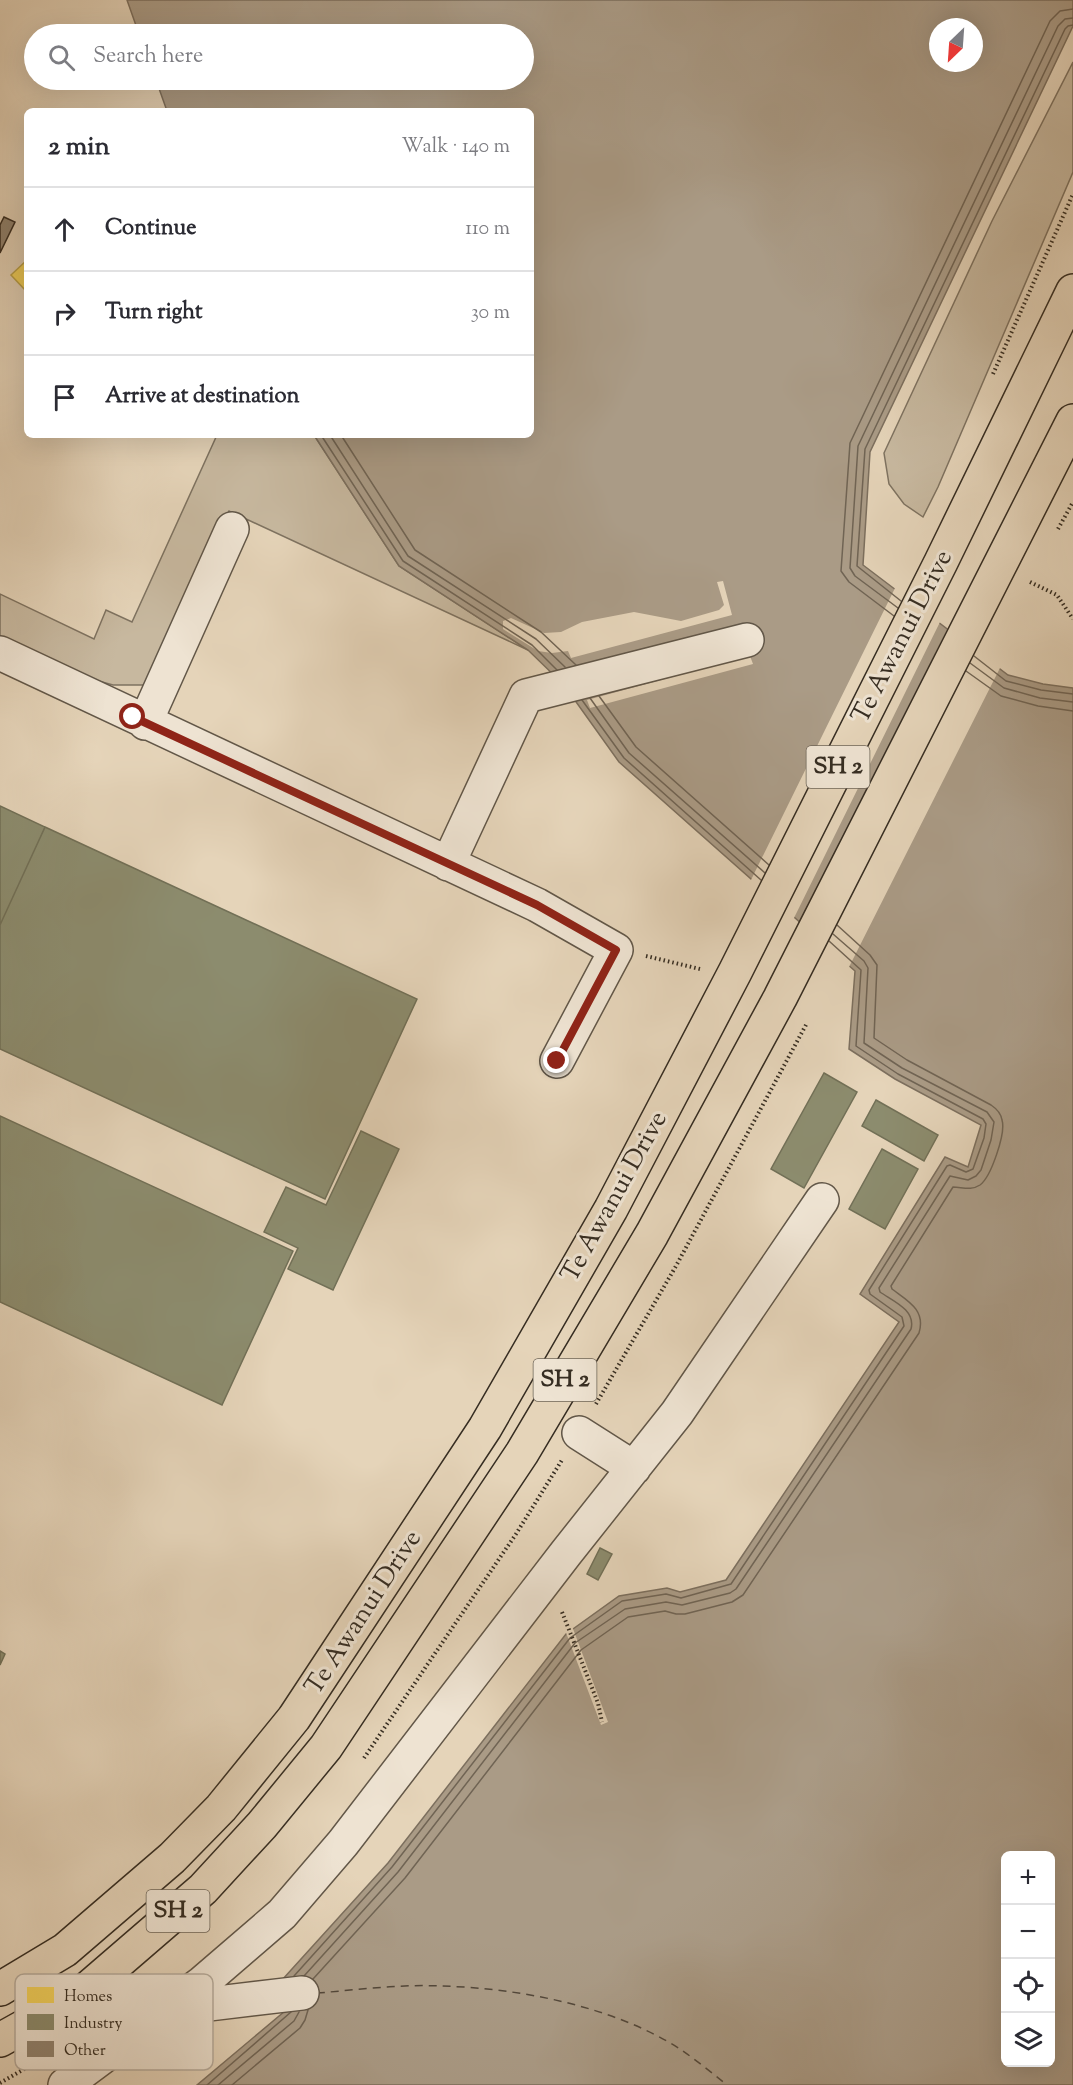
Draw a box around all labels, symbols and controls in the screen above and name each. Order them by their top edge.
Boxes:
north arrow [929,18,983,72]
search box [24,24,534,90]
icon: search [45,41,78,74]
text: Search here [93,41,203,73]
text: 2 min [48,129,110,166]
text: Walk · 140 m [401,133,510,162]
icon: ahead [48,213,81,246]
text: Continue [105,213,196,245]
text: 110 m [465,215,510,244]
icon: right [48,297,81,330]
text: Turn right [105,297,202,329]
text: 30 m [471,299,510,328]
icon: arrive [48,381,81,414]
text: Arrive at destination [105,381,300,413]
street label: Te Awanui Drive [843,544,963,730]
route start [119,703,145,729]
road number: SH 2 [806,746,870,788]
route end [543,1047,569,1073]
street label: Te Awanui Drive [553,1105,677,1289]
road number: SH 2 [534,1359,596,1401]
street label: Te Awanui Drive [297,1523,431,1703]
map controls [1001,1851,1055,2067]
button: + [1001,1851,1055,1905]
road number: SH 2 [146,1890,210,1932]
button: − [1001,1905,1055,1959]
button: locate [1001,1959,1055,2013]
legend [15,1974,213,2070]
text: Homes [64,1986,112,2009]
text: Industry [64,2013,122,2036]
button: layers [1001,2013,1055,2067]
text: Other [64,2040,106,2063]

